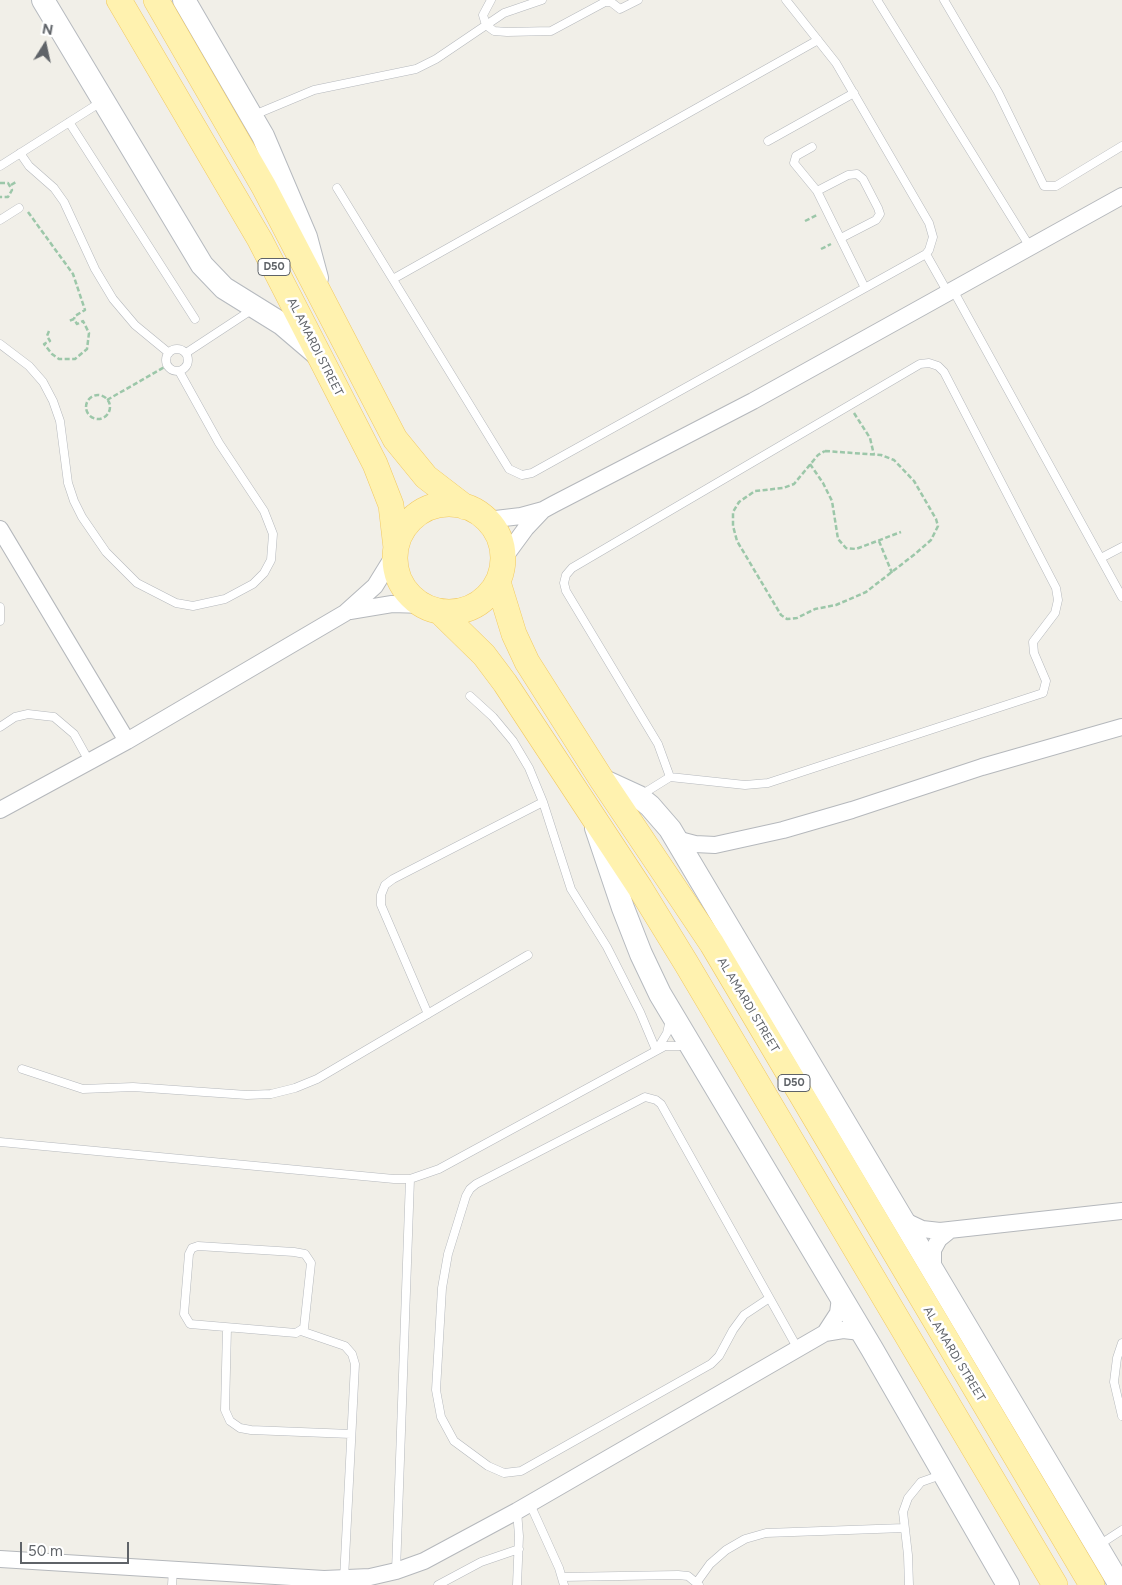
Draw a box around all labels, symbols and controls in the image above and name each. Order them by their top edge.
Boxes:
north arrow [20,20,70,70]
text: N [41,20,54,39]
road number: D50 [258,258,290,276]
street label: AL AMARDI STREET [284,296,346,398]
street label: AL AMARDI STREET [714,955,782,1055]
road number: D50 [778,1074,810,1092]
street label: AL AMARDI STREET [920,1304,988,1404]
scale bar [22,1532,131,1564]
text: 50 m [28,1542,63,1560]

